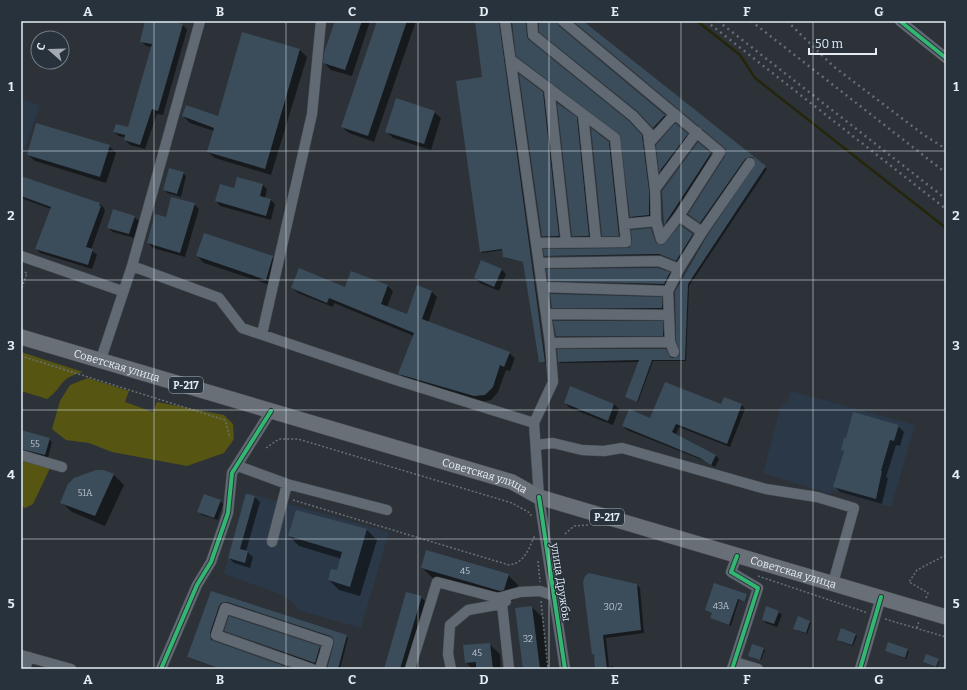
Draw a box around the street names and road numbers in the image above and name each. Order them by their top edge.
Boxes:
street label: Советская улица [72,347,161,385]
road number: Р-217 [169,377,203,393]
street label: Советская улица [440,456,529,496]
road number: Р-217 [590,509,624,525]
street label: улица Дружбы [548,541,573,622]
street label: Советская улица [749,554,838,591]

